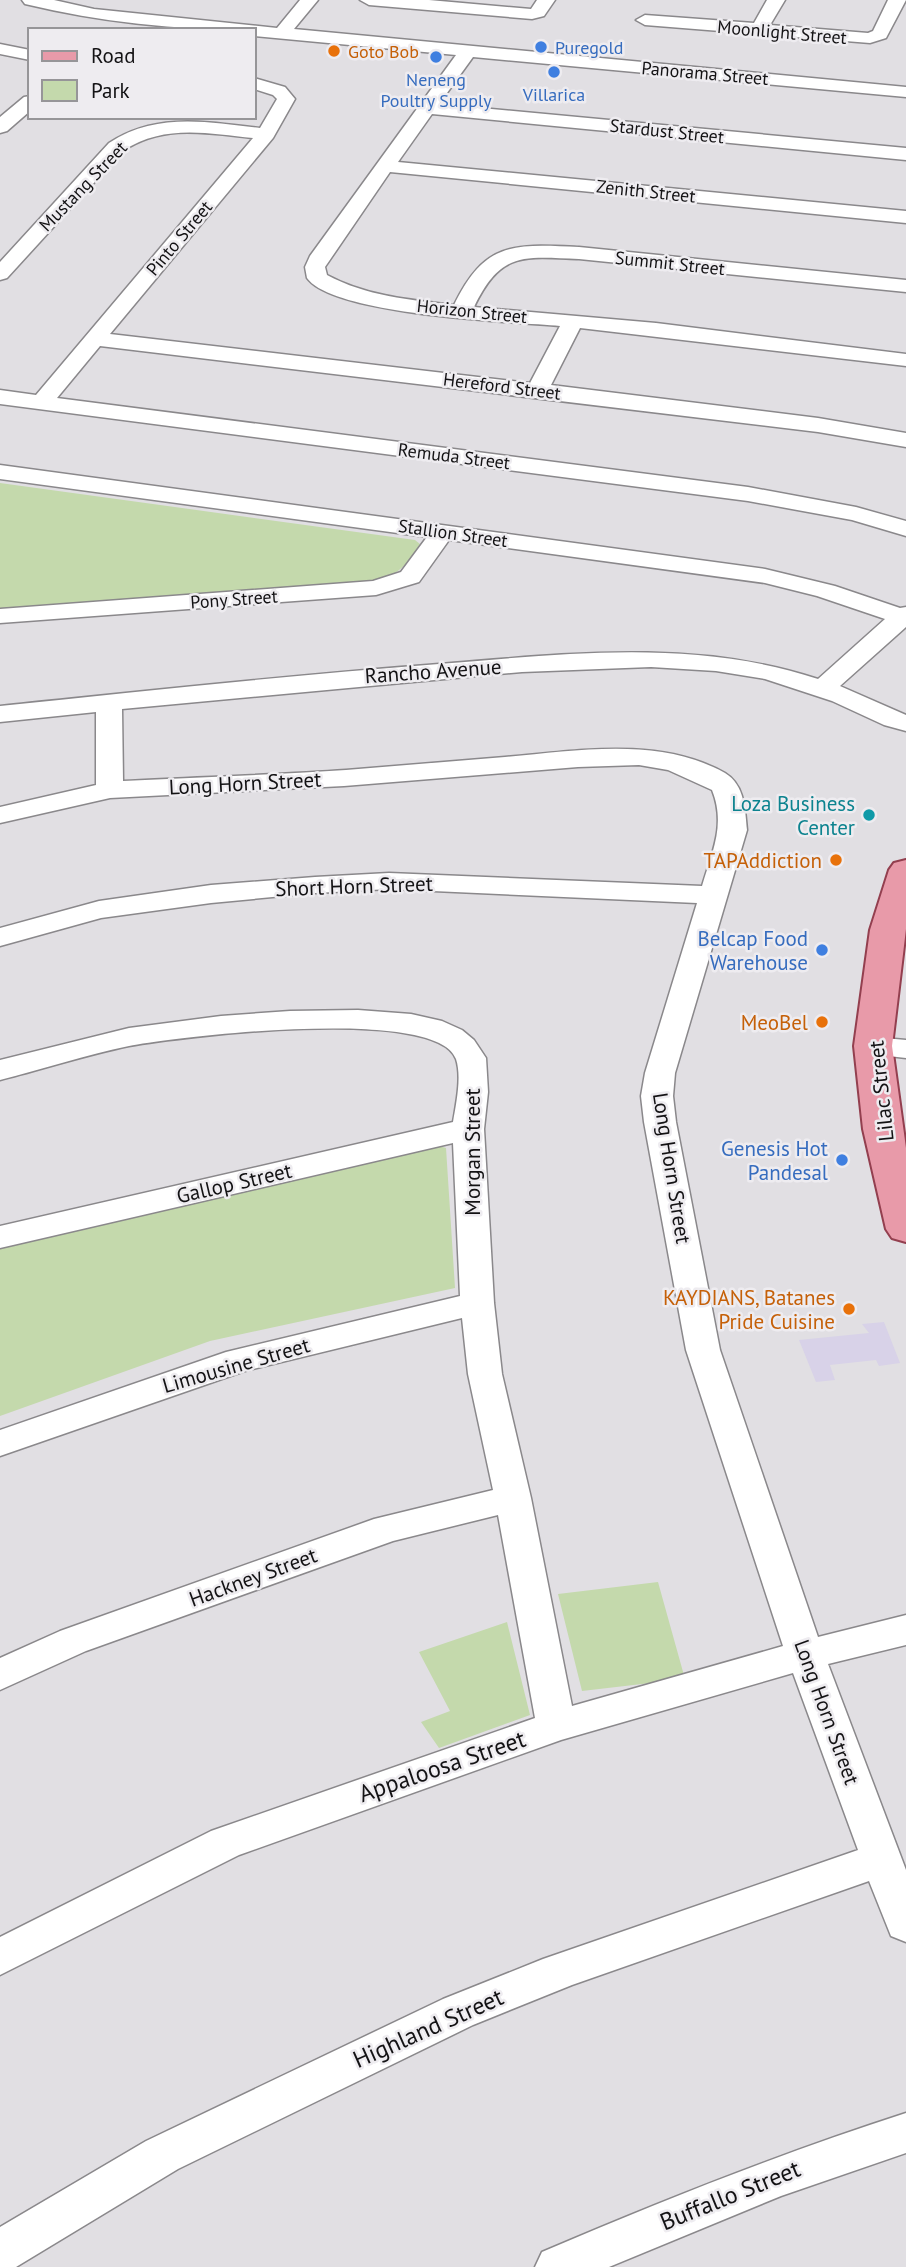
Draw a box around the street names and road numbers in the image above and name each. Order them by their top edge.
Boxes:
street label: Moonlight Street [716,15,848,49]
street label: Panorama Street [641,56,769,90]
street label: Stardust Street [609,114,725,148]
street label: Mustang Street [34,136,132,236]
street label: Zenith Street [595,174,697,208]
street label: Pinto Street [141,196,217,280]
street label: Summit Street [614,246,726,280]
street label: Horizon Street [416,294,528,328]
street label: Hereford Street [442,367,562,405]
street label: Remuda Street [397,438,511,474]
street label: Stallion Street [397,514,509,552]
street label: Pony Street [190,584,278,614]
street label: Rancho Avenue [364,653,502,689]
street label: Long Horn Street [168,766,322,800]
street label: Short Horn Street [275,870,433,902]
street label: Lilac Street [862,1039,900,1143]
street label: Morgan Street [459,1088,486,1216]
street label: Long Horn Street [647,1091,697,1245]
street label: Gallop Street [174,1157,294,1209]
street label: Limousine Street [159,1331,313,1399]
street label: Hackney Street [185,1541,321,1613]
street label: Long Horn Street [788,1636,866,1788]
street label: Appaloosa Street [355,1723,529,1809]
street label: Highland Street [348,1981,508,2075]
street label: Buffallo Street [655,2153,805,2237]

